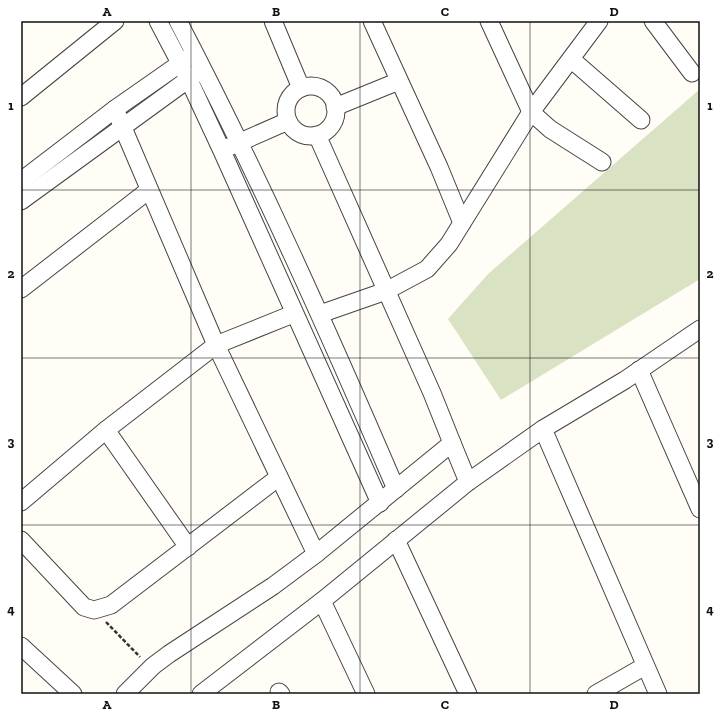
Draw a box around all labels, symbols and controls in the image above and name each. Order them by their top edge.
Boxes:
text: A [103,4,112,19]
text: B [272,4,280,19]
text: C [441,4,449,19]
text: D [609,4,619,19]
text: 1 [8,98,14,113]
text: 1 [707,98,713,113]
text: 2 [8,266,15,281]
text: 2 [707,266,714,281]
text: 3 [8,434,15,449]
text: 3 [707,434,714,449]
text: 4 [7,602,15,617]
text: 4 [706,602,714,617]
text: A [103,697,112,712]
text: B [272,697,280,712]
text: C [441,697,449,712]
text: D [609,697,619,712]

